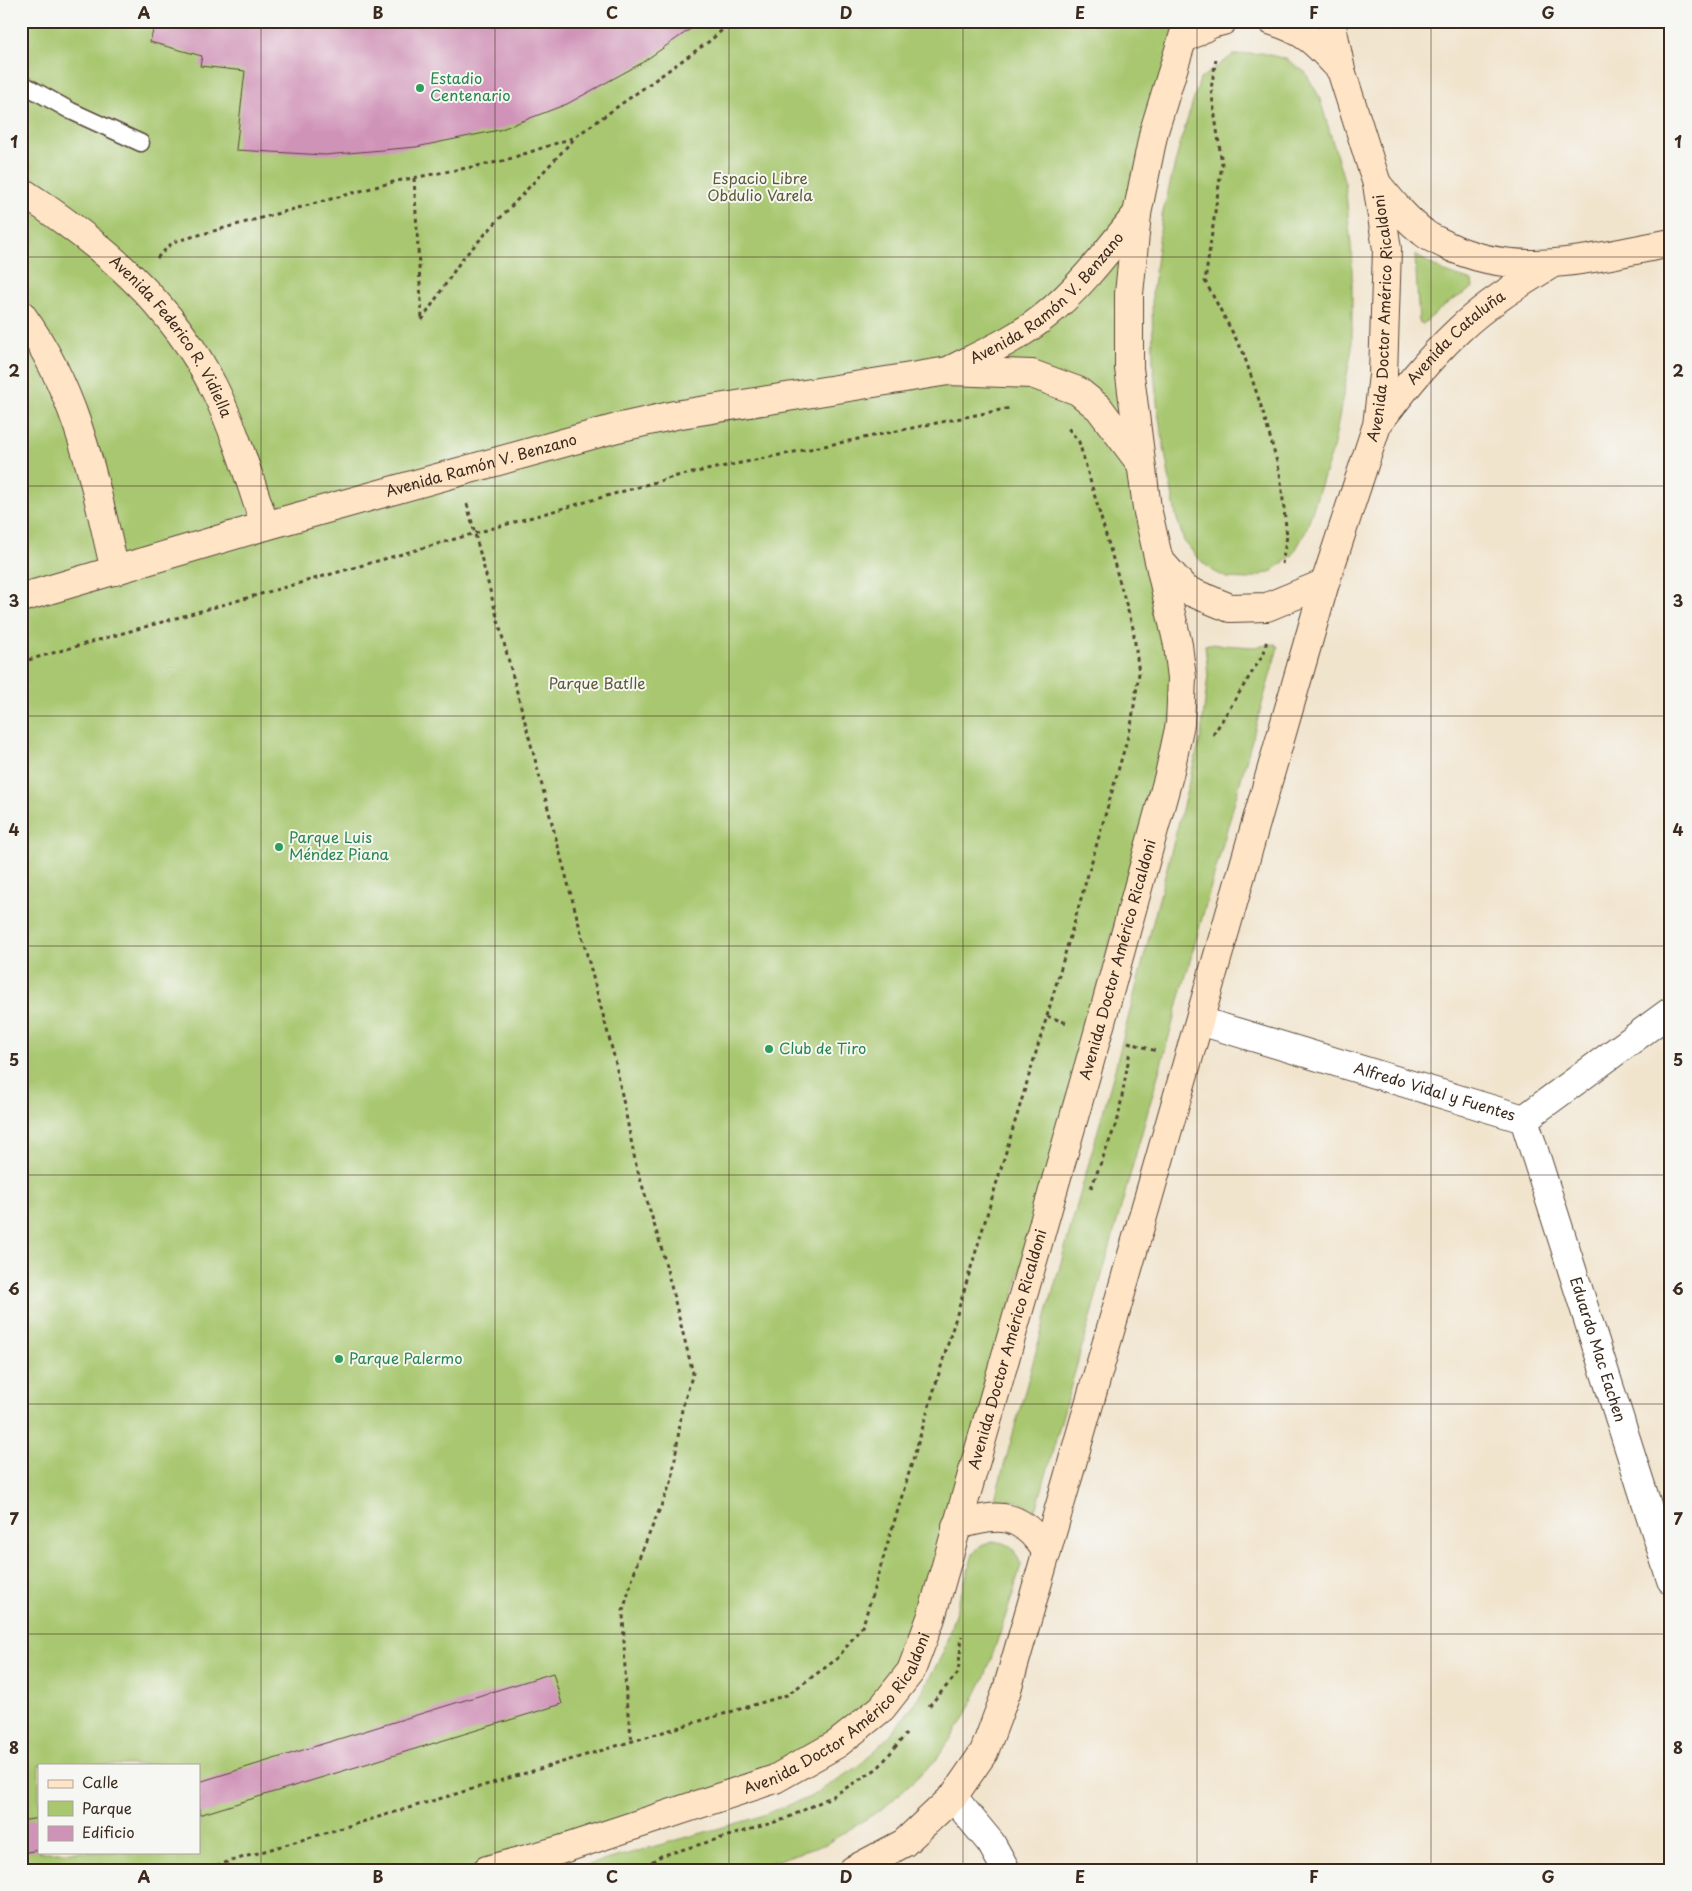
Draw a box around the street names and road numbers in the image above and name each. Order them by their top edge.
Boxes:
street label: Avenida Doctor Américo Ricaldoni [1359,193,1397,444]
street label: Avenida Ramón V. Benzano [965,226,1128,369]
street label: Avenida Federico R. Vidiella [105,249,239,421]
street label: Avenida Cataluña [1400,284,1510,389]
street label: Avenida Ramón V. Benzano [383,427,579,502]
street label: Avenida Doctor Américo Ricaldoni [1072,836,1161,1082]
street label: Alfredo Vidal y Fuentes [1352,1055,1518,1126]
street label: Avenida Doctor Américo Ricaldoni [961,1226,1051,1472]
street label: Eduardo Mac Eachen [1565,1273,1633,1425]
street label: Avenida Doctor Américo Ricaldoni [740,1629,935,1799]

